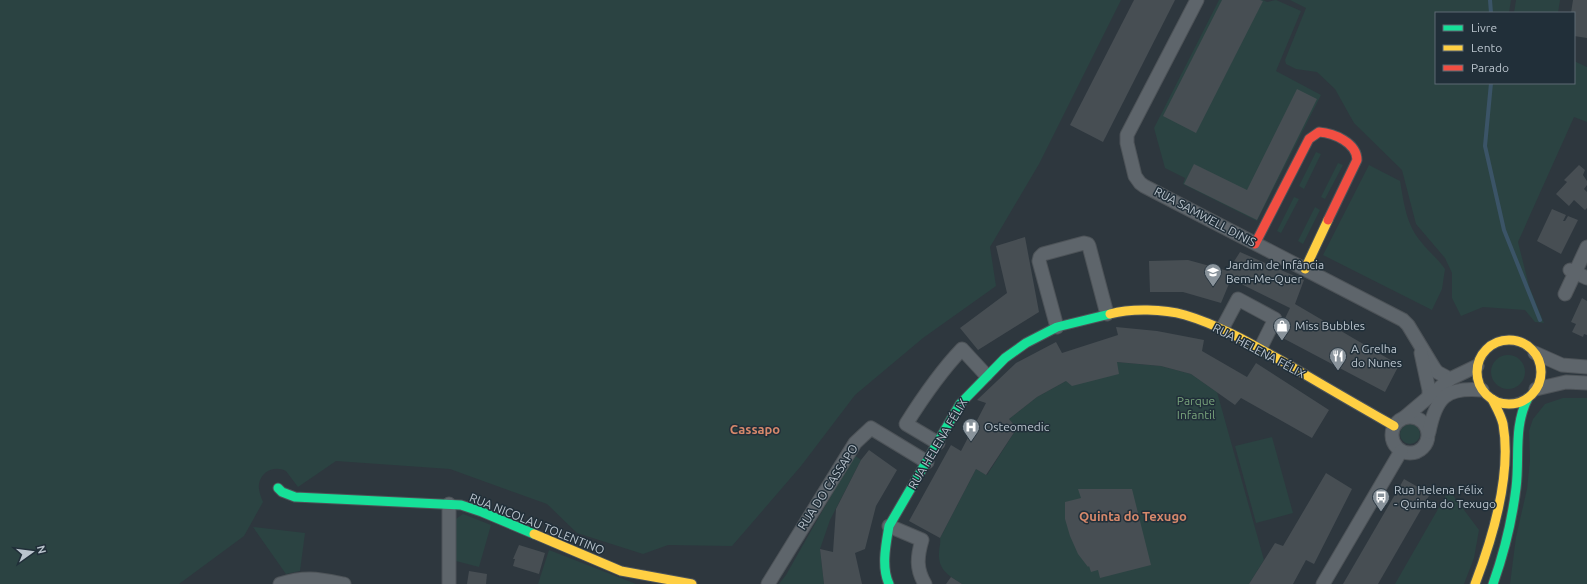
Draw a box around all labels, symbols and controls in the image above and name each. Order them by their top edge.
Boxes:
legend [1435,12,1575,84]
text: Livre [1471,21,1497,34]
text: Lento [1471,41,1502,54]
text: Parado [1471,61,1509,74]
street label: RUA SAMWELL DINIS [1152,184,1258,249]
place label: Jardim de Infância Bem-Me-Quer [1226,258,1324,285]
school or university icon: Jardim de Infância Bem-Me-Quer [1203,262,1223,287]
shop icon: Miss Bubbles [1272,316,1292,341]
place label: Miss Bubbles [1295,319,1365,332]
street label: RUA HELENA FÉLIX [1211,321,1308,381]
place label: A Grelha do Nunes [1351,342,1402,369]
restaurant icon: A Grelha do Nunes [1328,346,1348,371]
park label: Parque Infantil [1177,394,1215,421]
street label: RUA HELENA FÉLIX [906,396,970,491]
hospital icon: Osteomedic [961,417,981,442]
place label: Osteomedic [984,420,1050,433]
district label: Cassapo [730,422,780,436]
street label: RUA DO CASSAPO [795,442,860,532]
place label: Rua Helena Félix - Quinta do Texugo [1394,483,1496,510]
bus stop icon: Rua Helena Félix - Quinta do Texugo [1371,487,1391,512]
street label: RUA NICOLAU TOLENTINO [468,490,607,557]
district label: Quinta do Texugo [1079,509,1187,523]
north arrow [12,532,52,572]
text: N [35,544,49,555]

